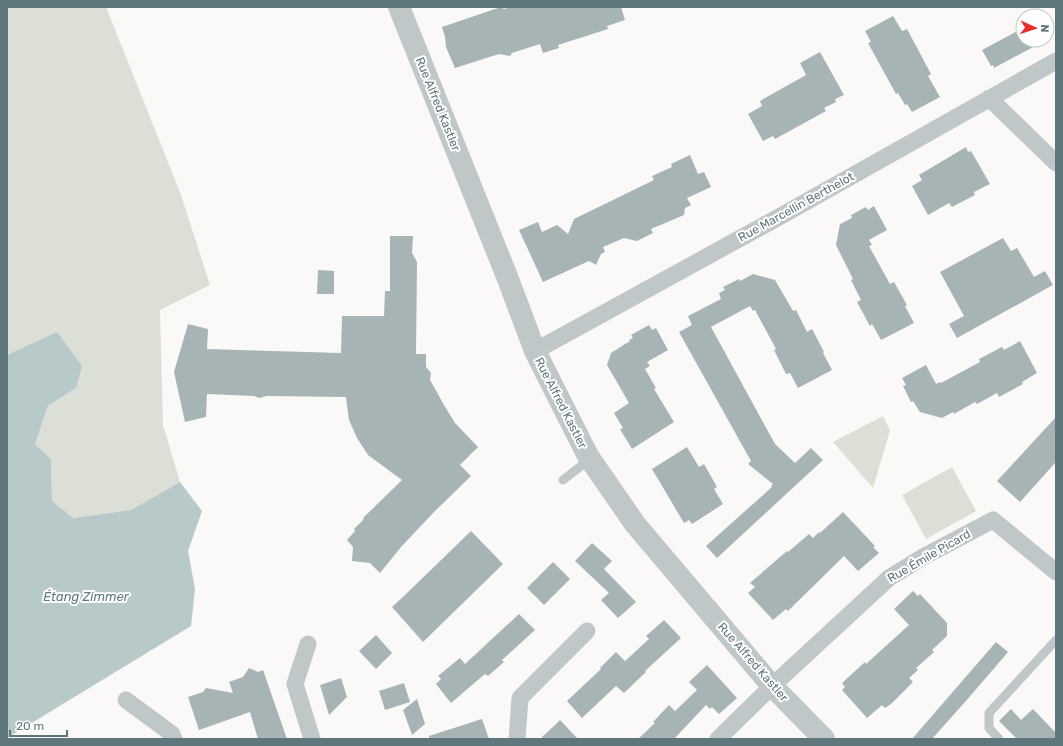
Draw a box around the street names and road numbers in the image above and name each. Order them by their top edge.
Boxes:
street label: Rue Alfred Kastler [413,55,463,153]
street label: Rue Marcellin Berthelot [736,169,857,245]
street label: Rue Alfred Kastler [532,355,590,451]
street label: Rue Émile Picard [885,527,973,585]
street label: Rue Alfred Kastler [715,620,791,705]

